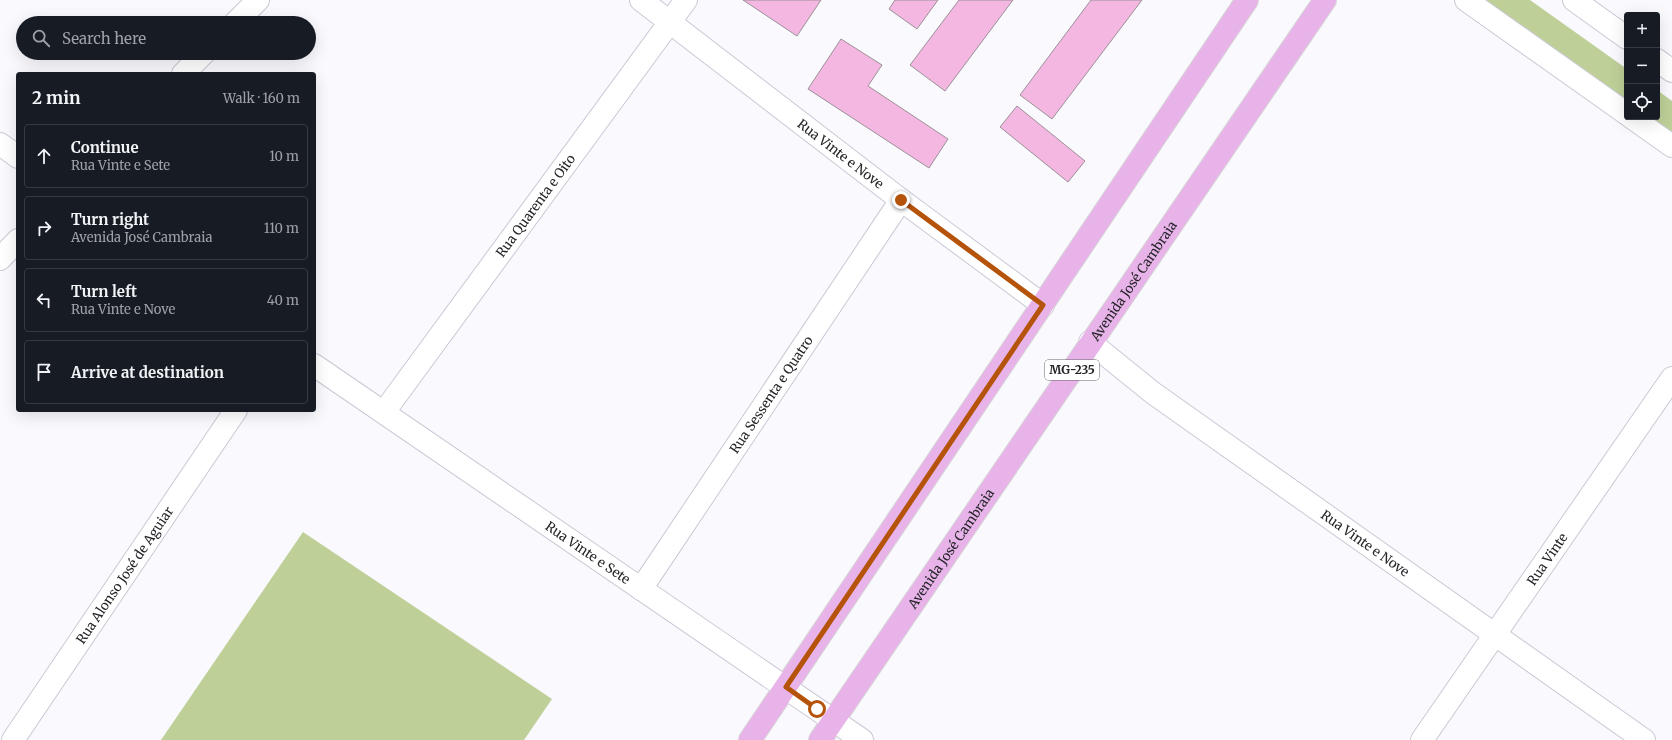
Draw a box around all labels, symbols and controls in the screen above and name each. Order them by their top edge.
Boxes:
map controls [1624,12,1660,120]
button: + [1624,12,1660,48]
search box [16,16,316,60]
icon: search [30,27,52,49]
text: Search here [62,29,146,48]
button: − [1624,48,1660,84]
button: locate [1624,84,1660,120]
text: 2 min [32,87,80,109]
text: Walk · 160 m [223,90,300,107]
street label: Rua Vinte e Nove [794,115,887,193]
text: Continue [71,138,139,157]
icon: ahead [33,145,55,167]
text: 10 m [269,148,299,165]
street label: Rua Quarenta e Oito [492,151,579,261]
text: Rua Vinte e Sete [71,157,170,174]
route end [892,191,910,209]
text: Turn right [71,210,149,229]
icon: right [33,217,55,239]
street label: Avenida José Cambraia [1086,218,1181,345]
text: 110 m [264,220,299,237]
text: Avenida José Cambraia [71,229,212,246]
text: Turn left [71,282,137,301]
icon: left [33,289,55,311]
text: 40 m [267,292,299,309]
text: Rua Vinte e Nove [71,301,175,318]
street label: Rua Sessenta e Quatro [726,332,817,457]
road number: MG-235 [1045,360,1099,380]
icon: arrive [33,361,55,383]
text: Arrive at destination [71,363,224,382]
street label: Avenida José Cambraia [904,485,998,613]
street label: Rua Alonso José de Aguiar [72,503,177,647]
street label: Rua Vinte e Nove [1317,506,1413,581]
street label: Rua Vinte e Sete [542,518,634,588]
street label: Rua Vinte [1523,530,1572,589]
route start [808,700,826,718]

